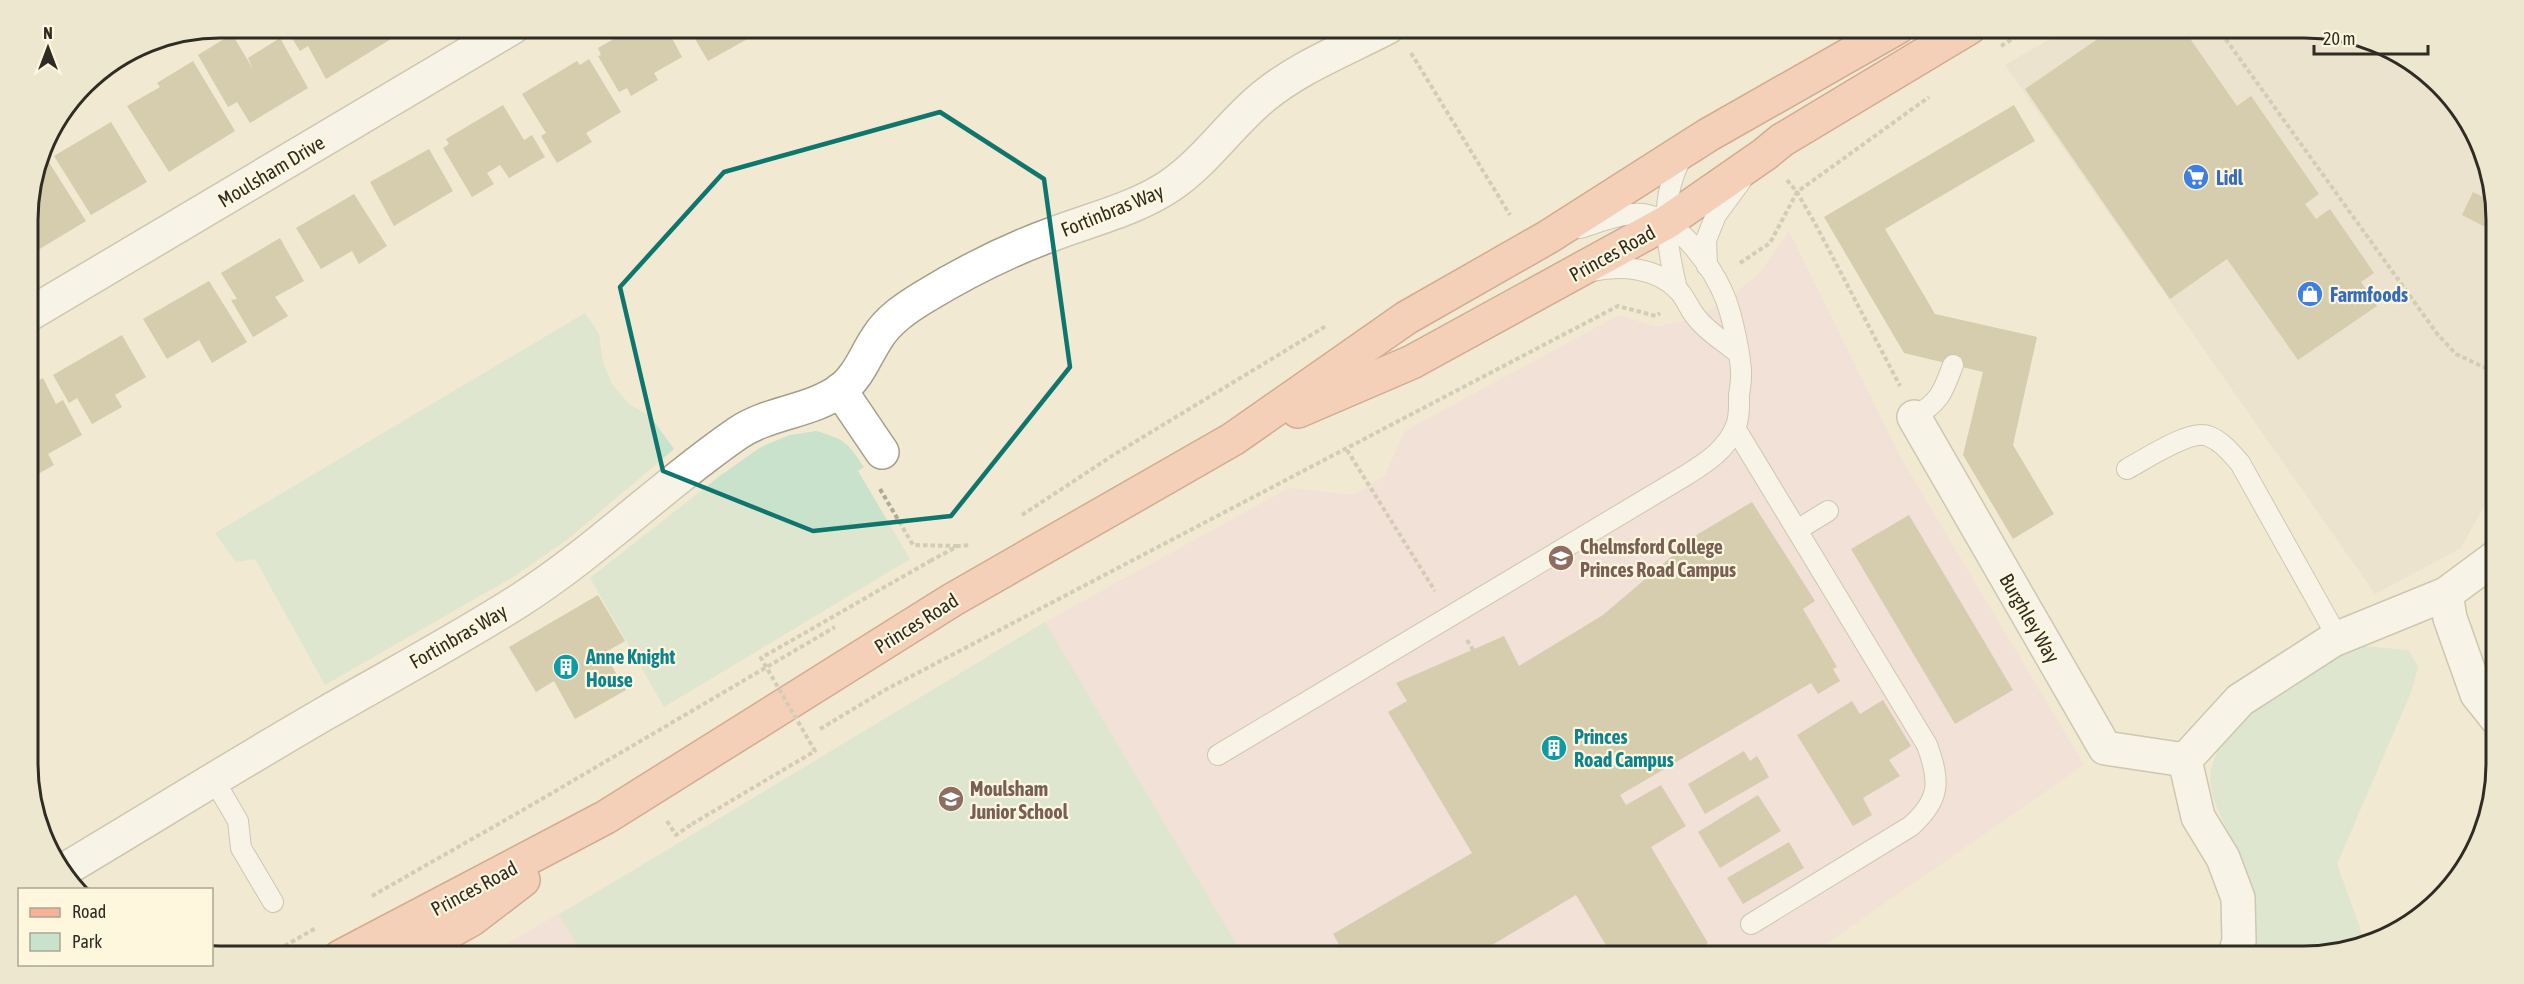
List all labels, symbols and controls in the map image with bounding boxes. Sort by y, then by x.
north arrow [18,18,78,78]
scale bar [2314,18,2428,56]
text: N [43,24,53,42]
text: 20 m [2323,28,2355,49]
street label: Moulsham Drive [214,130,328,212]
supermarket icon: Lidl [2181,162,2211,192]
place label: Lidl [2216,166,2244,189]
street label: Fortinbras Way [1057,179,1167,241]
street label: Princes Road [1565,220,1659,286]
shop icon: Farmfoods [2295,279,2325,309]
place label: Farmfoods [2330,283,2408,306]
place label: Chelmsford College Princes Road Campus [1580,535,1736,581]
school or university icon: Chelmsford College Princes Road Campus [1546,543,1576,573]
street label: Burghley Way [1995,569,2065,667]
street label: Princes Road [870,588,962,658]
street label: Fortinbras Way [405,599,511,673]
place label: Anne Knight House [585,645,675,691]
building icon: Anne Knight House [551,652,581,682]
place label: Princes Road Campus [1574,725,1674,771]
building icon: Princes Road Campus [1539,733,1569,763]
place label: Moulsham Junior School [969,777,1069,823]
school or university icon: Moulsham Junior School [936,784,966,814]
street label: Princes Road [427,856,521,920]
legend [18,888,213,966]
text: Road [72,901,106,922]
text: Park [72,931,102,952]

